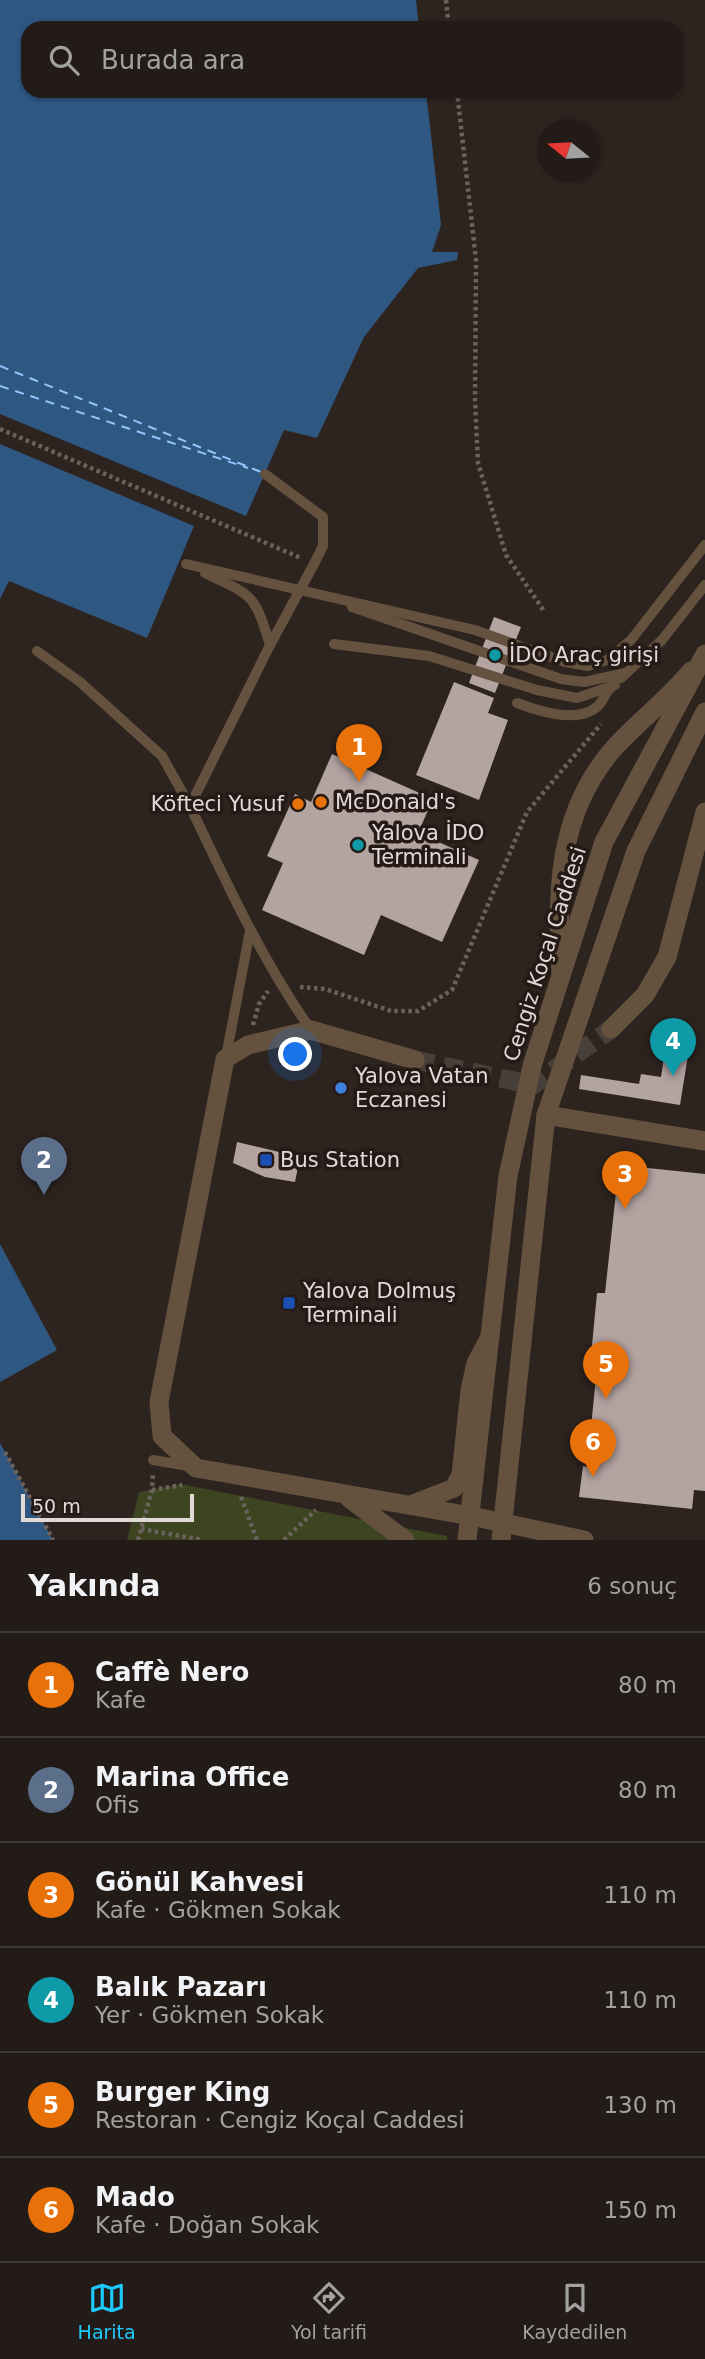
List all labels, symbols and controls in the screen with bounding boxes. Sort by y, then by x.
search box [21,21,684,98]
icon: search [45,41,83,79]
text: Burada ara [101,45,245,75]
north arrow [537,119,600,182]
place label: İDO Araç girişi [509,642,659,667]
marker: İDO Araç girişi [487,647,503,663]
pin: 1 [336,724,382,782]
place label: McDonald's [335,790,456,814]
place label: Köfteci Yusuf [151,792,285,816]
marker: McDonald's [313,794,329,810]
marker: Köfteci Yusuf [290,796,306,812]
place label: Yalova İDO Terminali [371,820,484,869]
marker: Yalova İDO Terminali [350,837,366,853]
street label: Cengiz Koçal Caddesi [499,844,591,1064]
pin: 4 [650,1018,696,1076]
your location [278,1037,312,1071]
place label: Yalova Vatan Eczanesi [354,1064,488,1112]
marker: Yalova Vatan Eczanesi [333,1080,349,1096]
pin: 2 [21,1137,67,1195]
place label: Bus Station [280,1148,400,1172]
pin: 3 [602,1151,648,1209]
marker: Bus Station [258,1152,274,1168]
place label: Yalova Dolmuş Terminali [302,1279,456,1327]
marker: Yalova Dolmuş Terminali [281,1295,297,1311]
pin: 5 [583,1341,629,1399]
pin: 6 [570,1419,616,1477]
scale bar [21,1491,194,1523]
text: 50 m [32,1495,81,1517]
text: Yakında [28,1568,161,1603]
text: 6 sonuç [587,1573,677,1599]
text: Caffè Nero [95,1657,249,1687]
text: 1 [43,1672,59,1698]
text: 80 m [618,1672,677,1698]
text: Kafe [95,1687,146,1713]
text: Marina Office [95,1762,289,1792]
text: 2 [43,1777,59,1803]
text: 80 m [618,1777,677,1803]
text: Ofis [95,1792,140,1818]
text: Gönül Kahvesi [95,1867,304,1897]
text: 3 [43,1882,59,1908]
text: 110 m [603,1882,677,1908]
text: Kafe · Gökmen Sokak [95,1897,341,1923]
text: Balık Pazarı [95,1972,267,2002]
text: 4 [43,1987,59,2013]
text: 110 m [603,1987,677,2013]
text: Yer · Gökmen Sokak [95,2002,324,2028]
text: Burger King [95,2077,270,2107]
text: 5 [43,2092,59,2118]
text: 130 m [603,2092,677,2118]
text: Restoran · Cengiz Koçal Caddesi [95,2107,465,2133]
text: Mado [95,2182,175,2212]
text: 6 [43,2197,59,2223]
text: 150 m [603,2197,677,2223]
text: Kafe · Doğan Sokak [95,2212,319,2238]
tab: Harita [78,2279,136,2343]
tab: Yol tarifi [291,2279,367,2343]
tab: Kaydedilen [522,2279,627,2343]

